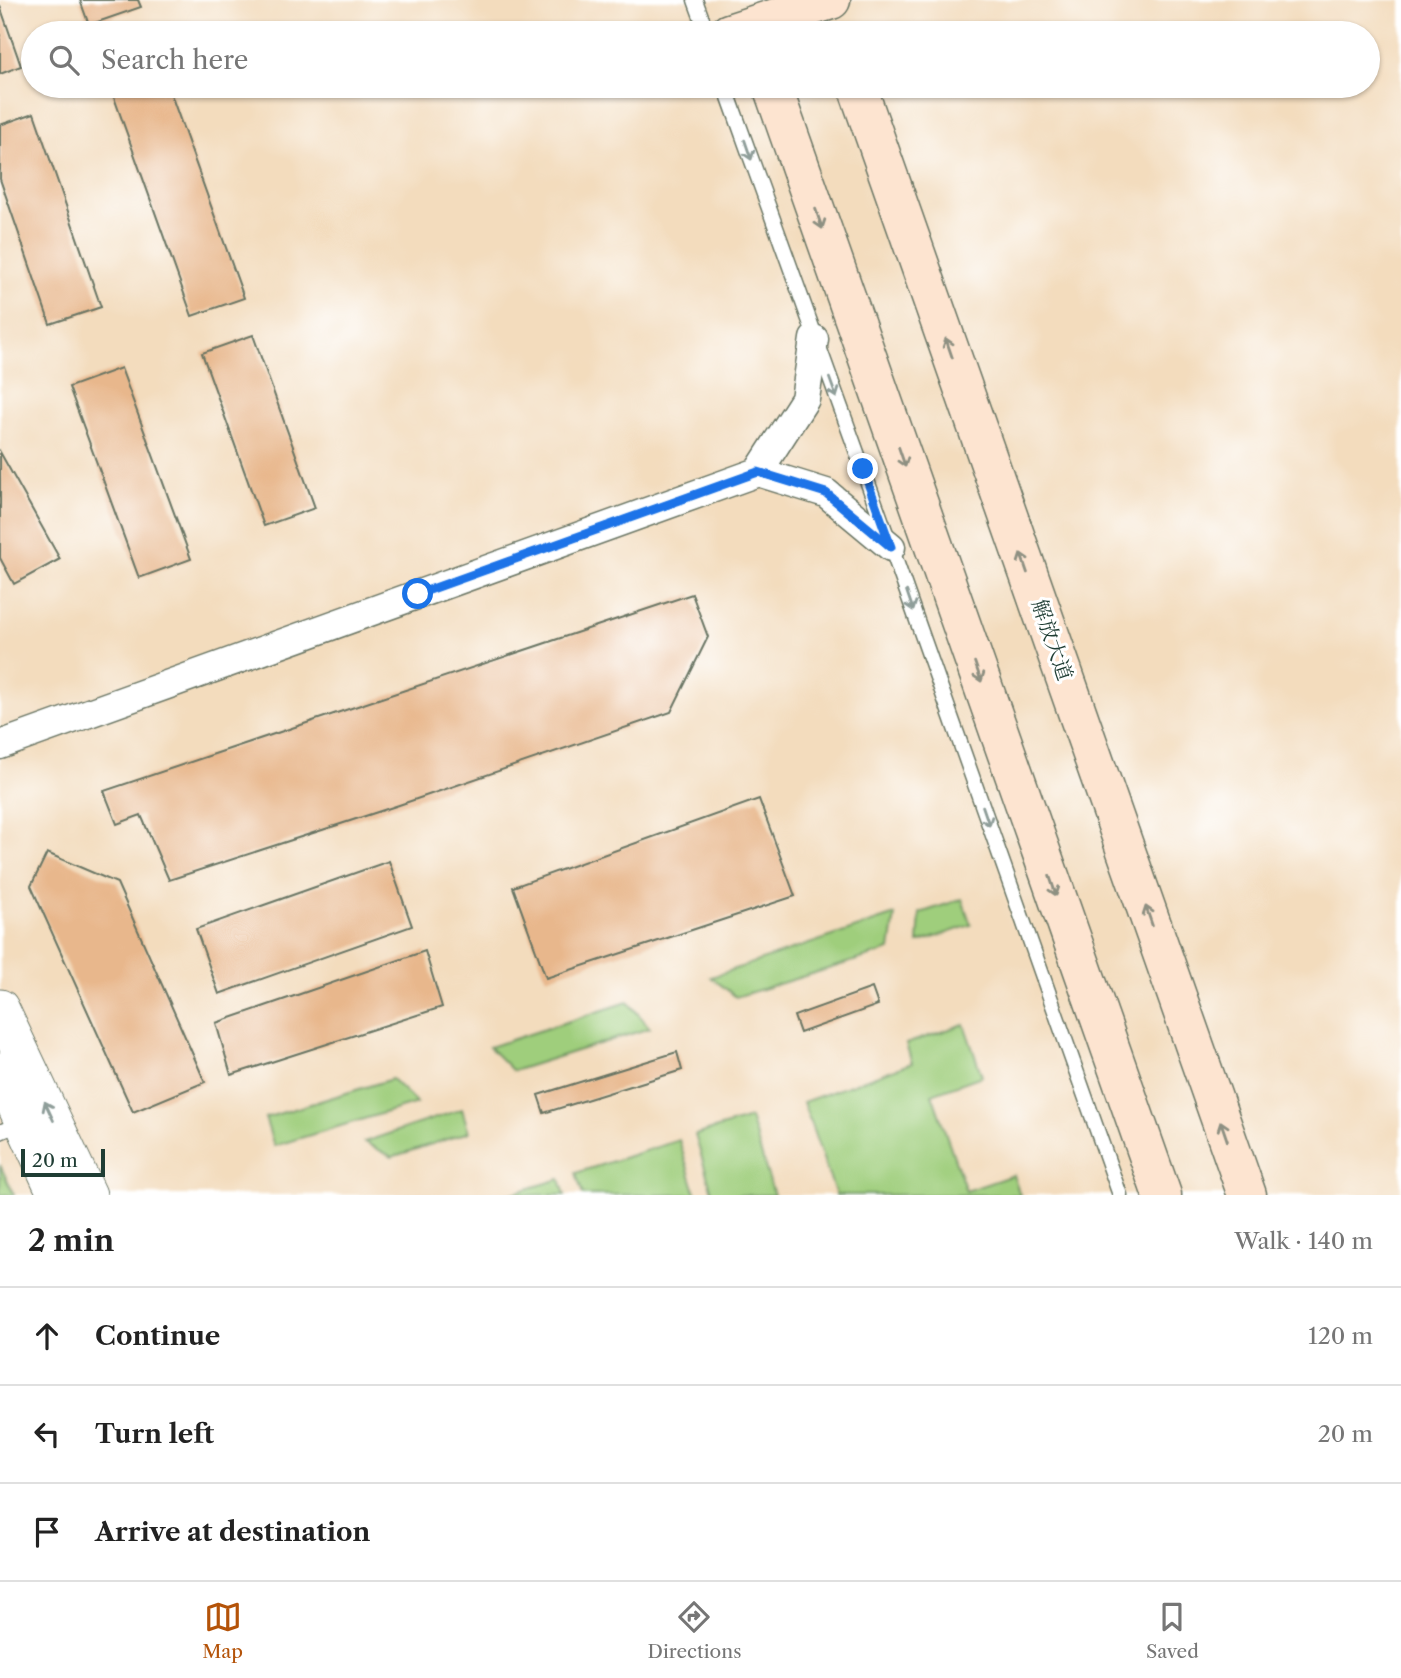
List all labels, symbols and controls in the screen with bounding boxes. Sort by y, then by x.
search box [21,21,1380,98]
icon: search [45,41,83,79]
text: Search here [101,44,248,76]
one-way arrow [743,139,755,161]
one-way arrow [814,208,826,230]
one-way arrow [942,338,954,360]
one-way arrow [827,376,840,398]
one-way arrow [897,446,910,468]
route end [847,453,878,484]
one-way arrow [1017,552,1029,574]
route start [402,578,433,609]
one-way arrow [905,590,918,612]
street label: 解放大道 [1027,596,1078,684]
one-way arrow [973,660,985,682]
one-way arrow [981,804,993,826]
one-way arrow [1048,875,1060,897]
one-way arrow [1142,905,1155,927]
one-way arrow [41,1101,55,1122]
one-way arrow [1217,1120,1229,1142]
scale bar [21,1146,105,1178]
text: 20 m [32,1149,78,1172]
text: 2 min [28,1222,114,1259]
text: Walk · 140 m [1234,1227,1373,1255]
icon: ahead [28,1317,66,1355]
text: Continue [95,1320,220,1352]
text: 120 m [1308,1322,1373,1350]
icon: left [28,1415,66,1453]
text: Turn left [95,1418,214,1450]
text: 20 m [1318,1420,1373,1448]
icon: arrive [28,1513,66,1551]
text: Arrive at destination [95,1516,370,1548]
tab: Map [202,1598,243,1663]
tab: Directions [648,1598,741,1663]
tab: Saved [1146,1598,1199,1663]

